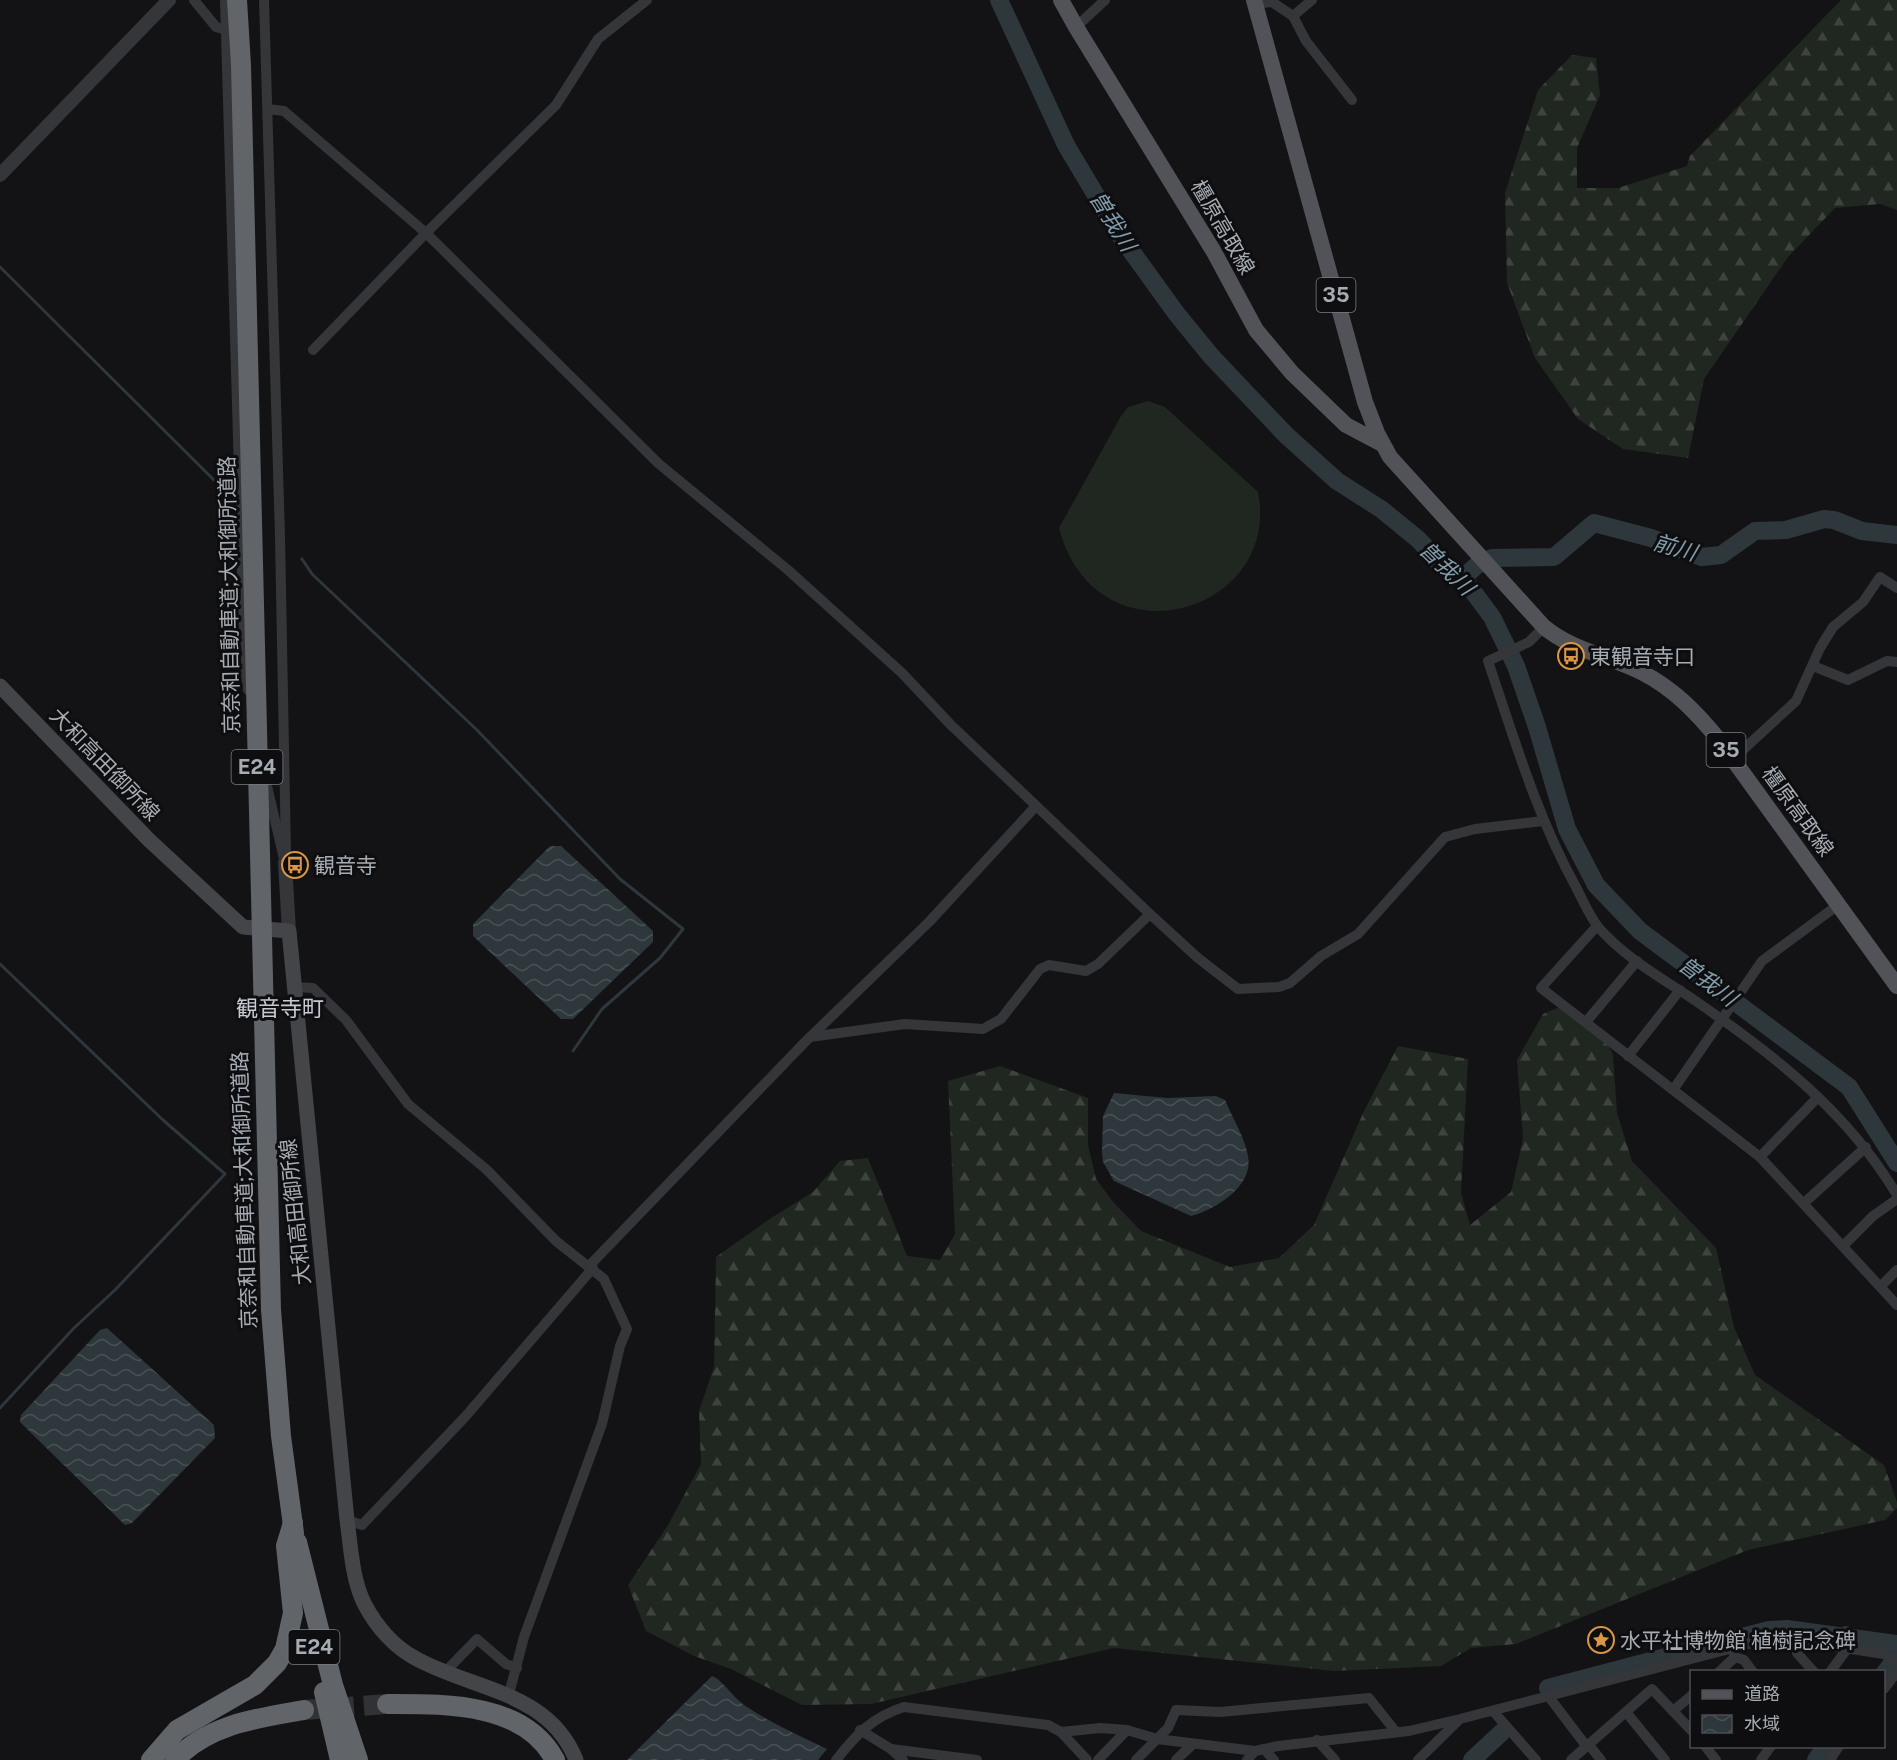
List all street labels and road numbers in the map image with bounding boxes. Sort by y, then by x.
street label: 橿原高取線 [1186,175,1260,279]
road number: 35 [1316,278,1356,312]
street label: 京奈和自動車道;大和御所道路 [214,456,244,734]
street label: 大和高田御所線 [45,702,165,826]
road number: 35 [1706,733,1746,767]
road number: E24 [232,750,282,784]
street label: 橿原高取線 [1757,761,1839,861]
street label: 京奈和自動車道;大和御所道路 [227,1051,261,1329]
street label: 大和高田御所線 [275,1138,315,1286]
road number: E24 [288,1630,340,1664]

